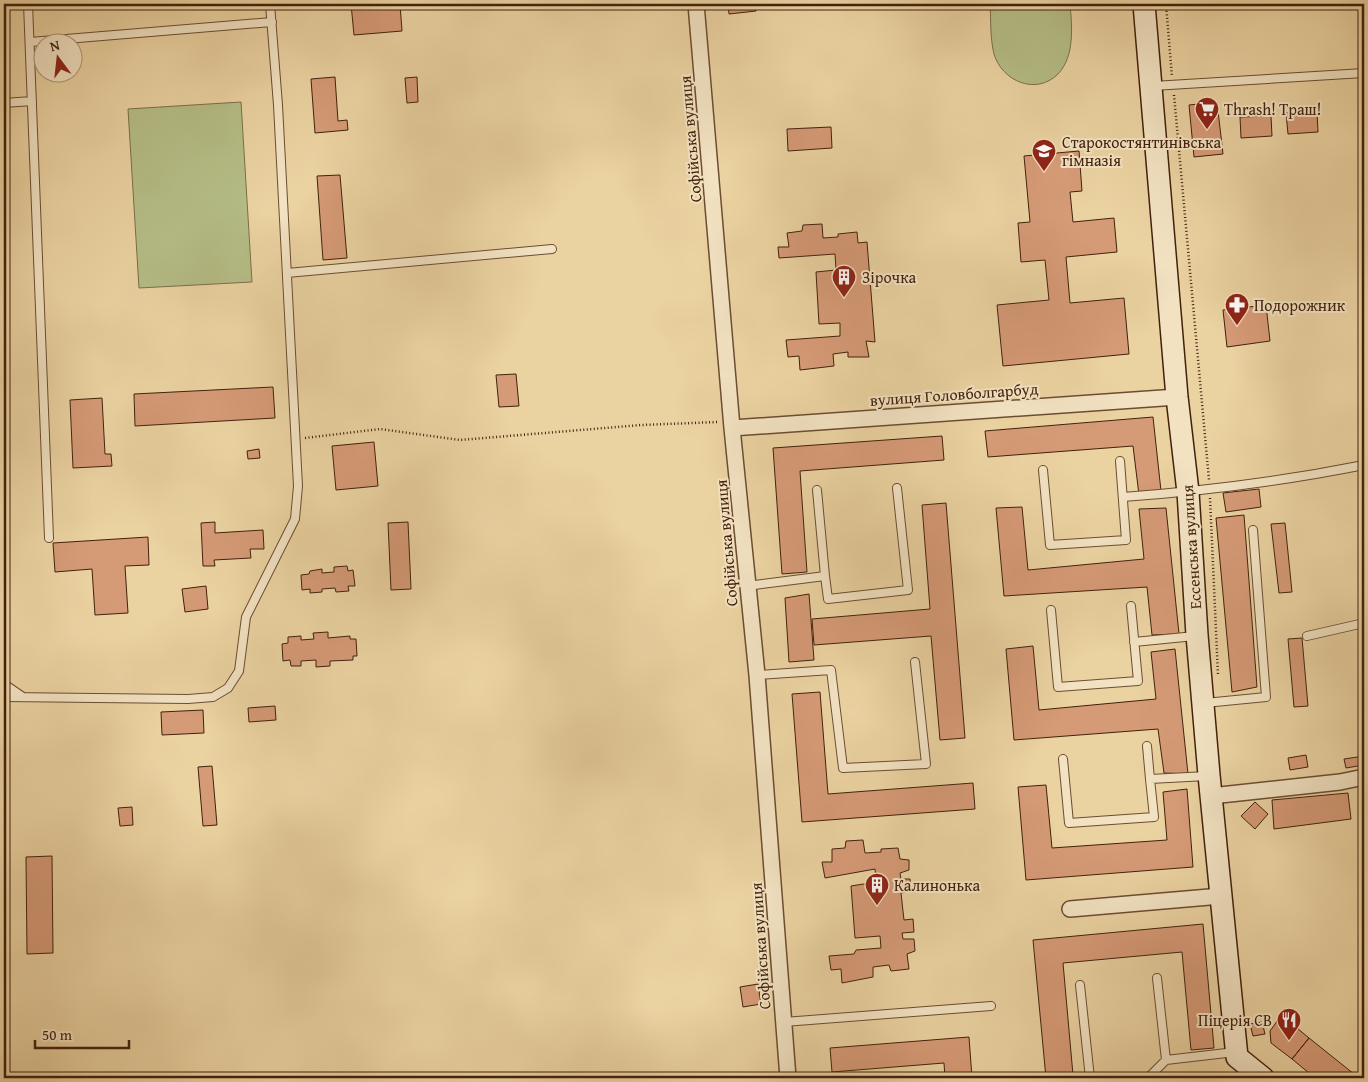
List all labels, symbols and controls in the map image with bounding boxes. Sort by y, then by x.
north arrow [32,32,82,82]
text: N [48,34,62,56]
street label: Софійська вулиця [673,75,707,203]
supermarket icon: Thrash! Траш! [1194,96,1220,130]
place label: Thrash! Траш! [1224,97,1321,121]
place label: Старокостянтинівська гімназія [1062,130,1221,172]
school or university icon: Старокостянтинівська гімназія [1031,138,1057,172]
building icon: Зірочка [831,264,857,298]
place label: Зірочка [862,265,917,289]
pharmacy icon: Подорожник [1224,292,1250,326]
place label: Подорожник [1254,293,1346,317]
street label: вулиця Головболгарбуд [869,376,1039,412]
street label: Софійська вулиця [709,479,743,607]
street label: Ессенська вулиця [1175,484,1207,610]
building icon: Калинонька [864,872,890,906]
place label: Калинонька [894,873,980,897]
street label: Софійська вулиця [744,882,776,1010]
restaurant icon: Піцерія СВ [1276,1007,1302,1041]
place label: Піцерія СВ [1198,1008,1272,1032]
scale bar [35,1017,129,1049]
text: 50 m [42,1024,73,1045]

